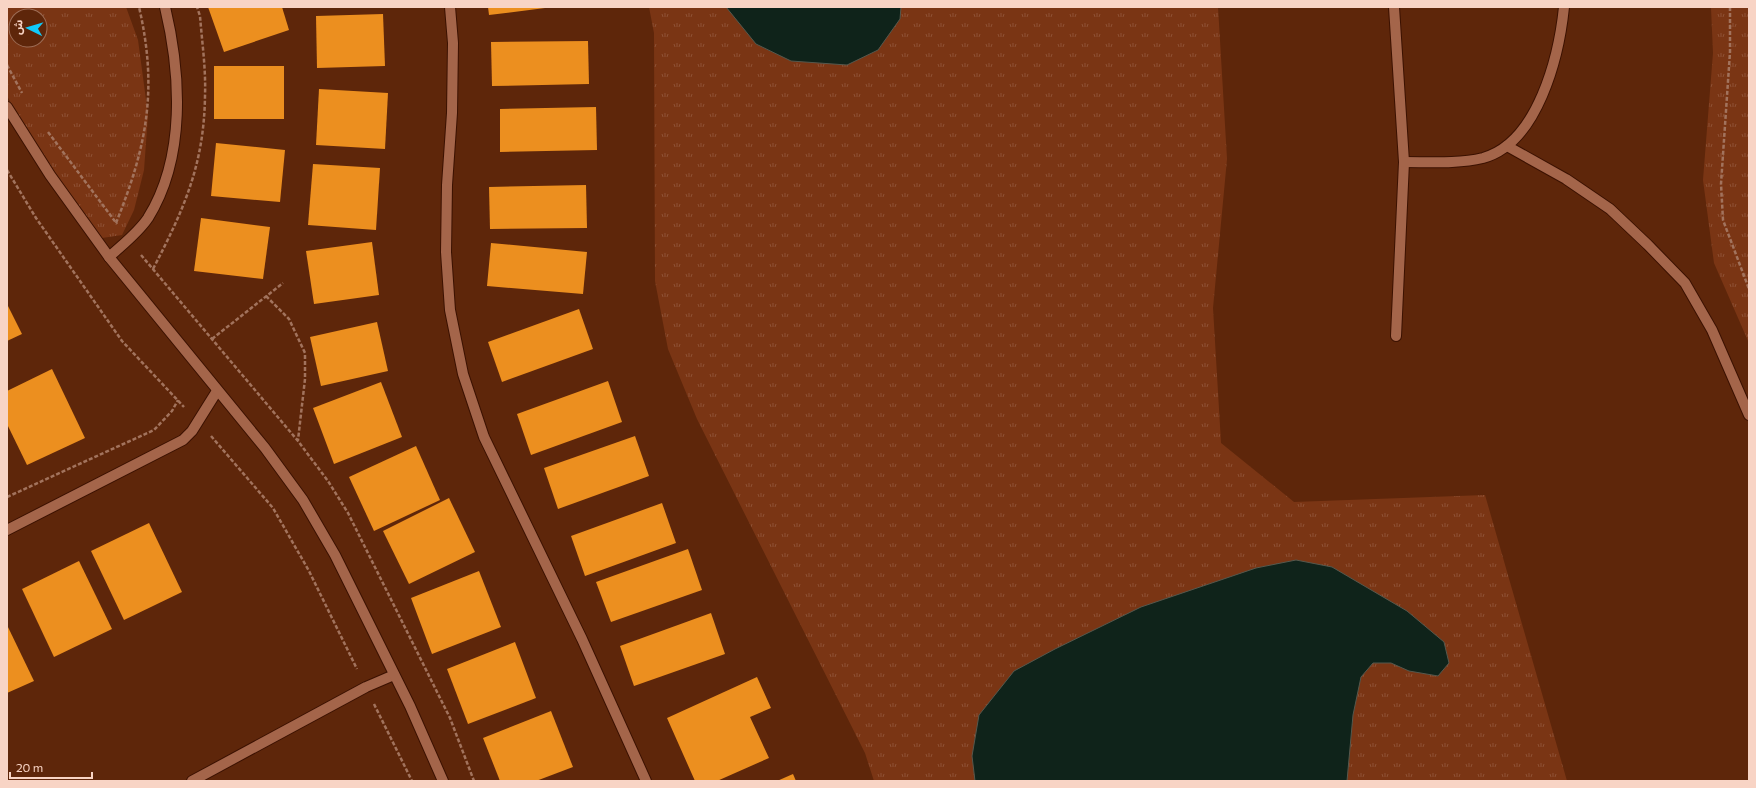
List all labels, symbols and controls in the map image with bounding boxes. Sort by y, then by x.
north arrow [8,8,48,48]
text: ش [10,19,26,35]
scale bar [10,754,92,780]
text: 20 m [16,760,43,774]

